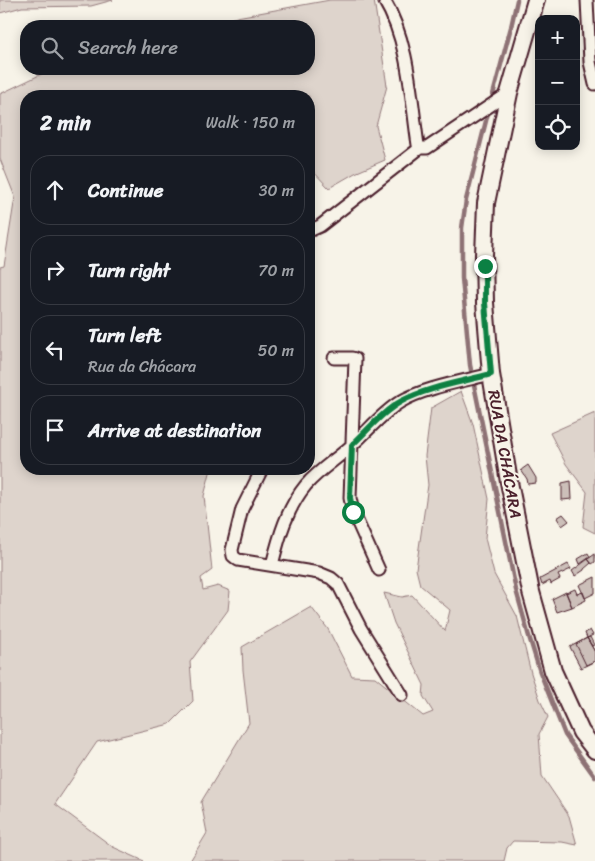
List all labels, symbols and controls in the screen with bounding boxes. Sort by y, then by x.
map controls [535,15,580,150]
button: + [535,15,580,60]
search box [20,20,315,75]
text: Search here [78,31,178,64]
icon: search [38,34,66,62]
button: − [535,60,580,105]
text: 2 min [40,104,91,142]
button: locate [535,105,580,150]
text: Walk · 150 m [206,108,295,137]
text: Continue [88,174,164,207]
icon: ahead [41,176,69,204]
text: 30 m [259,176,294,205]
text: Turn right [88,254,170,287]
route end [474,255,497,278]
icon: right [41,256,69,284]
text: 70 m [258,256,294,285]
text: Turn left [88,319,161,352]
icon: left [41,336,69,364]
text: 50 m [258,336,294,365]
text: Rua da Chácara [88,352,196,381]
street label: RUA DA CHÁCARA [479,387,531,521]
text: Arrive at destination [88,414,261,447]
icon: arrive [41,416,69,444]
route start [342,501,365,524]

